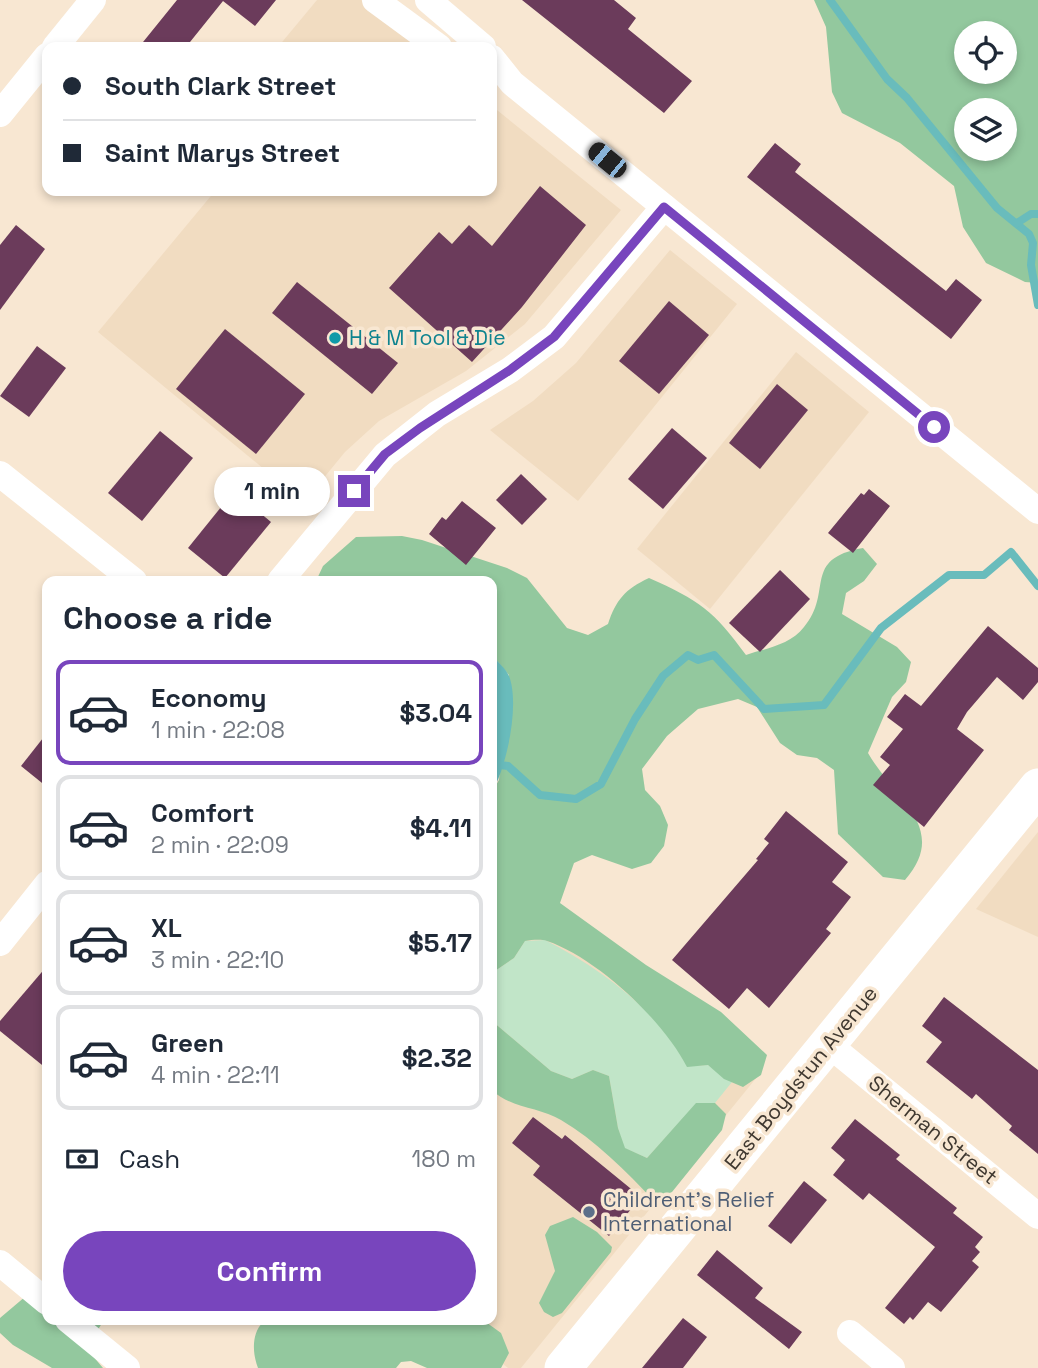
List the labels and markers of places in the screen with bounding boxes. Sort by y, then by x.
place label: H & M Tool & Die [349,324,506,351]
marker: H & M Tool & Die [327,330,343,346]
place label: Childrent's Relief International [603,1186,774,1237]
marker: Childrent's Relief International [581,1204,597,1220]

